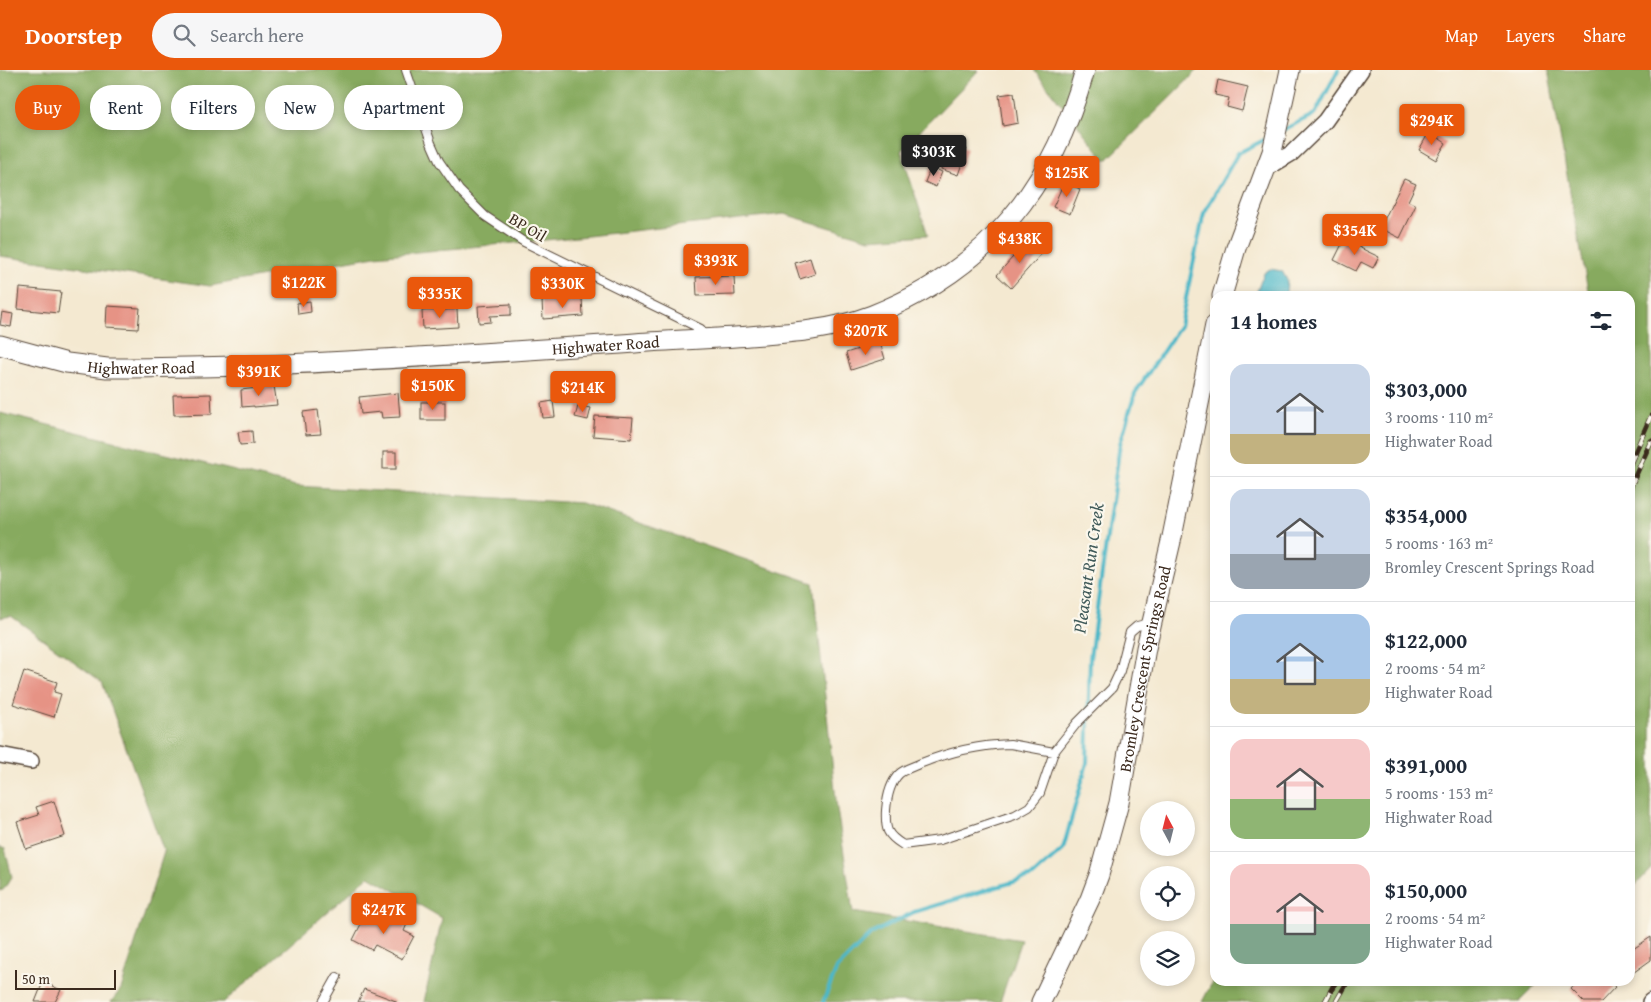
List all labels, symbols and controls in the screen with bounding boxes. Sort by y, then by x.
search box [152,13,502,58]
text: Doorstep [25,18,122,53]
icon: search [170,21,198,49]
text: Search here [210,21,304,49]
text: Map [1445,22,1478,49]
text: Layers [1506,22,1555,49]
text: Share [1583,22,1626,49]
chip: Buy [15,85,80,130]
chip: Rent [90,85,161,130]
chip: Filters [171,85,255,130]
chip: New [265,85,334,130]
chip: Apartment [344,85,463,130]
pin: $294K [1397,104,1467,146]
text: $294K [1410,108,1454,132]
pin: $303K [899,134,969,177]
text: $303K [912,139,956,163]
pin: $125K [1032,156,1102,198]
text: $125K [1045,160,1089,184]
street label: BP Oil [505,206,552,248]
pin: $354K [1320,214,1390,256]
text: $354K [1333,218,1377,242]
pin: $438K [985,222,1055,264]
text: $438K [998,226,1042,250]
pin: $393K [681,244,751,286]
text: $393K [694,248,738,272]
pin: $122K [269,266,339,308]
pin: $330K [528,266,598,309]
text: $122K [282,270,326,294]
text: $330K [541,271,585,295]
pin: $335K [405,276,475,319]
text: $335K [418,281,462,305]
text: 14 homes [1230,306,1317,337]
icon: filters [1587,307,1615,335]
pin: $207K [831,314,901,356]
text: $207K [844,318,888,342]
street label: Highwater Road [551,329,661,360]
street label: Highwater Road [86,354,196,380]
pin: $391K [224,354,294,397]
text: $391K [237,359,281,383]
pin: $150K [398,368,468,411]
pin: $214K [548,370,618,413]
text: $150K [411,373,455,397]
text: $303,000 [1385,374,1467,405]
text: $214K [561,375,605,399]
icon: home [1270,384,1330,444]
text: 3 rooms · 110 m² [1385,405,1493,429]
text: Highwater Road [1385,429,1492,453]
water label: Pleasant Run Creek [1065,500,1111,636]
text: $354,000 [1385,500,1467,531]
icon: home [1270,509,1330,569]
text: 5 rooms · 163 m² [1385,531,1493,555]
text: Bromley Crescent Springs Road [1385,555,1595,579]
street label: Bromley Crescent Springs Road [1113,563,1177,774]
text: $122,000 [1385,625,1467,656]
icon: home [1270,634,1330,694]
text: 2 rooms · 54 m² [1385,656,1485,680]
text: Highwater Road [1385,680,1492,704]
text: $391,000 [1385,750,1467,781]
icon: home [1270,759,1330,819]
text: 5 rooms · 153 m² [1385,781,1493,805]
north arrow [1140,801,1195,856]
map controls [1140,801,1195,986]
text: Highwater Road [1385,805,1492,829]
button: locate [1140,866,1195,921]
text: $150,000 [1385,875,1467,906]
icon: home [1270,884,1330,944]
pin: $247K [349,892,419,935]
text: $247K [362,897,406,921]
text: 2 rooms · 54 m² [1385,906,1485,930]
text: Highwater Road [1385,930,1492,954]
button: layers [1140,931,1195,986]
scale bar [15,967,116,990]
text: 50 m [22,969,50,989]

